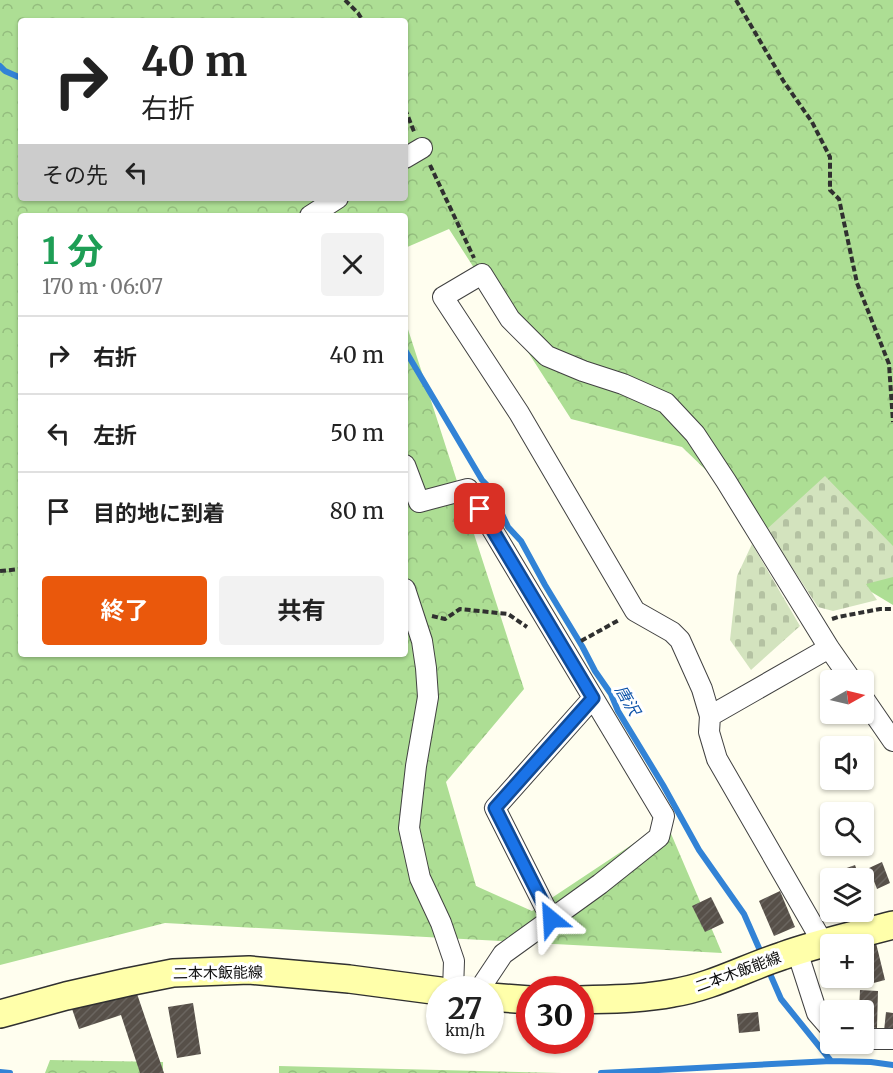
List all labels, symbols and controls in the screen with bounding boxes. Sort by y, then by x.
text: 40 m [141,35,247,87]
icon: right [42,42,120,120]
text: 右折 [141,91,195,125]
icon: left [120,156,153,189]
text: その先 [42,161,108,189]
text: 1 分 [42,229,103,274]
button: close [321,233,384,296]
text: 170 m · 06:07 [42,274,163,299]
icon: right [42,339,75,372]
text: 40 m [329,341,384,369]
text: 右折 [93,343,137,371]
icon: left [42,417,75,450]
text: 50 m [330,419,384,447]
text: 左折 [93,421,137,449]
pin [454,483,505,534]
icon: arrive [463,492,496,525]
icon: arrive [42,495,75,528]
text: 80 m [330,497,384,525]
text: 目的地に到着 [93,499,225,527]
button: 終了 [42,576,207,645]
button: 共有 [219,576,384,645]
north arrow [820,670,874,724]
map controls [820,670,874,1054]
water label: 唐沢 [611,681,646,721]
button: sound [820,736,874,790]
button: search [820,802,874,856]
button: layers [820,868,874,922]
position arrow [519,887,583,951]
button: + [820,934,874,988]
street label: 二本木飯能線 [692,947,783,996]
street label: 二本木飯能線 [173,962,263,983]
speed limit sign: 30 [516,976,594,1054]
text: 27 [448,989,482,1027]
button: − [820,1000,874,1054]
text: km/h [445,1021,485,1040]

